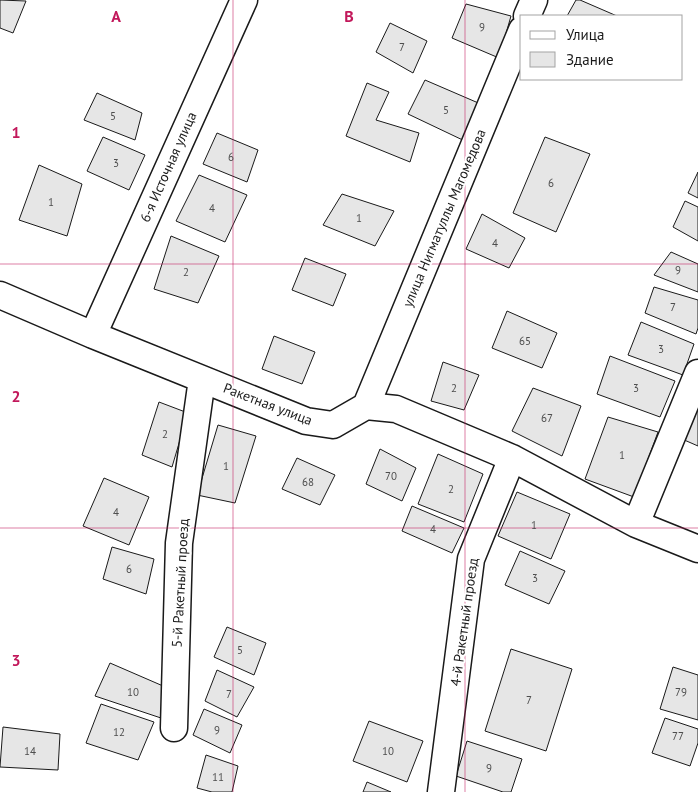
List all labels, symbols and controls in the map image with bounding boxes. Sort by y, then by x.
text: A [111,6,121,26]
text: B [344,6,354,26]
legend [520,15,683,80]
house number: 9 [479,20,485,34]
text: Улица [566,25,604,44]
house number: 7 [399,40,405,54]
text: Здание [566,50,614,69]
house number: 5 [443,103,449,117]
house number: 5 [110,109,116,123]
street label: 6-я Источная улица [136,109,200,225]
text: 1 [11,122,21,142]
street label: улица Нигматуллы Магомедова [398,126,490,310]
house number: 6 [228,150,234,164]
house number: 3 [113,156,119,170]
house number: 6 [548,176,554,190]
house number: 1 [48,195,54,209]
house number: 4 [209,201,215,215]
house number: 1 [356,211,362,225]
house number: 4 [492,236,498,250]
house number: 9 [675,263,681,277]
house number: 2 [183,265,189,279]
house number: 7 [670,300,676,314]
house number: 65 [519,334,531,348]
house number: 3 [658,342,664,356]
street label: Ракетная улица [221,379,315,429]
house number: 2 [451,381,457,395]
house number: 3 [633,381,639,395]
text: 2 [11,386,21,406]
house number: 67 [541,411,553,425]
house number: 2 [162,427,168,441]
house number: 1 [619,448,625,462]
house number: 1 [223,459,229,473]
house number: 70 [385,469,397,483]
house number: 68 [302,475,314,489]
house number: 2 [448,482,454,496]
house number: 4 [113,505,119,519]
street label: 5-й Ракетный проезд [168,518,192,648]
house number: 1 [531,518,537,532]
house number: 4 [430,522,436,536]
street label: 4-й Ракетный проезд [446,556,482,687]
house number: 6 [126,562,132,576]
house number: 3 [532,571,538,585]
house number: 5 [237,643,243,657]
text: 3 [11,650,21,670]
house number: 10 [127,685,139,699]
house number: 79 [675,685,687,699]
house number: 7 [226,687,232,701]
house number: 7 [526,693,532,707]
house number: 9 [214,723,220,737]
house number: 12 [113,725,125,739]
house number: 77 [672,729,684,743]
house number: 14 [24,744,36,758]
house number: 10 [382,744,394,758]
house number: 9 [486,761,492,775]
house number: 11 [212,770,224,784]

